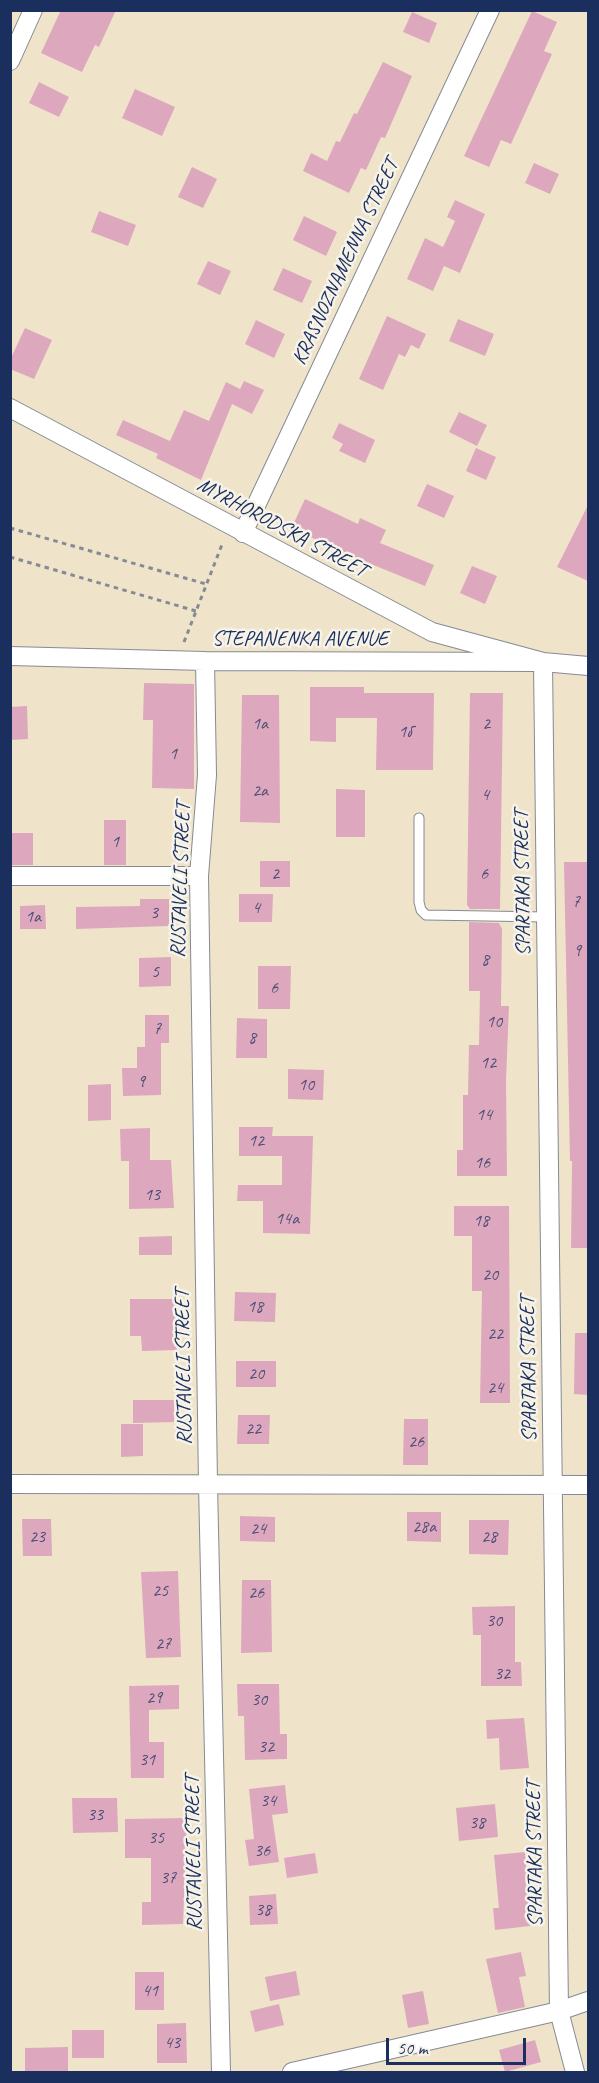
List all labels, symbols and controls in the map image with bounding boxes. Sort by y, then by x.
street label: KRASNOZNAMENNA STREET [287,155,405,369]
street label: MYRHORODSKA STREET [193,473,371,583]
street label: STEPANENKA AVENUE [212,626,388,652]
house number: 1а [252,713,268,735]
house number: 2 [482,713,490,735]
house number: 1б [398,721,412,743]
house number: 1 [169,743,177,765]
house number: 2а [252,780,268,802]
house number: 4 [481,784,489,806]
street label: RUSTAVELI STREET [166,802,196,958]
street label: SPARTAKA STREET [509,810,537,956]
house number: 1 [111,831,119,853]
house number: 2 [271,863,279,885]
house number: 6 [480,863,488,885]
house number: 7 [572,891,580,913]
house number: 4 [252,897,260,919]
house number: 3 [150,902,158,924]
house number: 1а [25,906,41,928]
house number: 9 [573,940,581,962]
house number: 8 [481,949,489,971]
house number: 5 [151,961,159,983]
house number: 6 [270,977,278,999]
house number: 10 [486,1011,502,1033]
house number: 7 [153,1018,161,1040]
house number: 8 [248,1027,256,1049]
house number: 12 [480,1052,496,1074]
house number: 9 [137,1071,145,1093]
house number: 10 [298,1074,314,1096]
house number: 14 [476,1104,492,1126]
house number: 12 [248,1130,264,1152]
house number: 16 [474,1152,490,1174]
house number: 13 [144,1184,160,1206]
house number: 14а [275,1208,299,1230]
house number: 18 [473,1210,489,1232]
house number: 20 [482,1264,498,1286]
street label: RUSTAVELI STREET [170,1289,198,1445]
house number: 18 [247,1296,263,1318]
street label: SPARTAKA STREET [515,1296,543,1442]
house number: 22 [487,1323,503,1345]
house number: 20 [248,1363,264,1385]
house number: 24 [487,1377,503,1399]
house number: 22 [245,1418,261,1440]
house number: 26 [408,1431,424,1453]
house number: 28а [412,1516,436,1538]
house number: 24 [250,1518,266,1540]
house number: 23 [29,1526,45,1548]
house number: 28 [481,1526,497,1548]
house number: 25 [152,1580,168,1602]
house number: 26 [248,1582,264,1604]
house number: 30 [486,1610,502,1632]
house number: 27 [155,1633,171,1655]
house number: 32 [494,1663,510,1685]
house number: 29 [146,1687,162,1709]
house number: 30 [251,1689,267,1711]
house number: 32 [258,1736,274,1758]
house number: 31 [139,1749,155,1771]
street label: RUSTAVELI STREET [180,1775,208,1931]
street label: SPARTAKA STREET [521,1781,549,1927]
house number: 34 [260,1790,276,1812]
house number: 33 [87,1804,103,1826]
house number: 38 [469,1812,485,1834]
house number: 35 [148,1827,164,1849]
house number: 36 [254,1840,270,1862]
house number: 37 [160,1867,176,1889]
house number: 38 [255,1899,271,1921]
house number: 41 [142,1980,158,2002]
scale bar [389,2026,528,2064]
house number: 43 [164,2032,180,2054]
text: 50 m [397,2037,428,2059]

